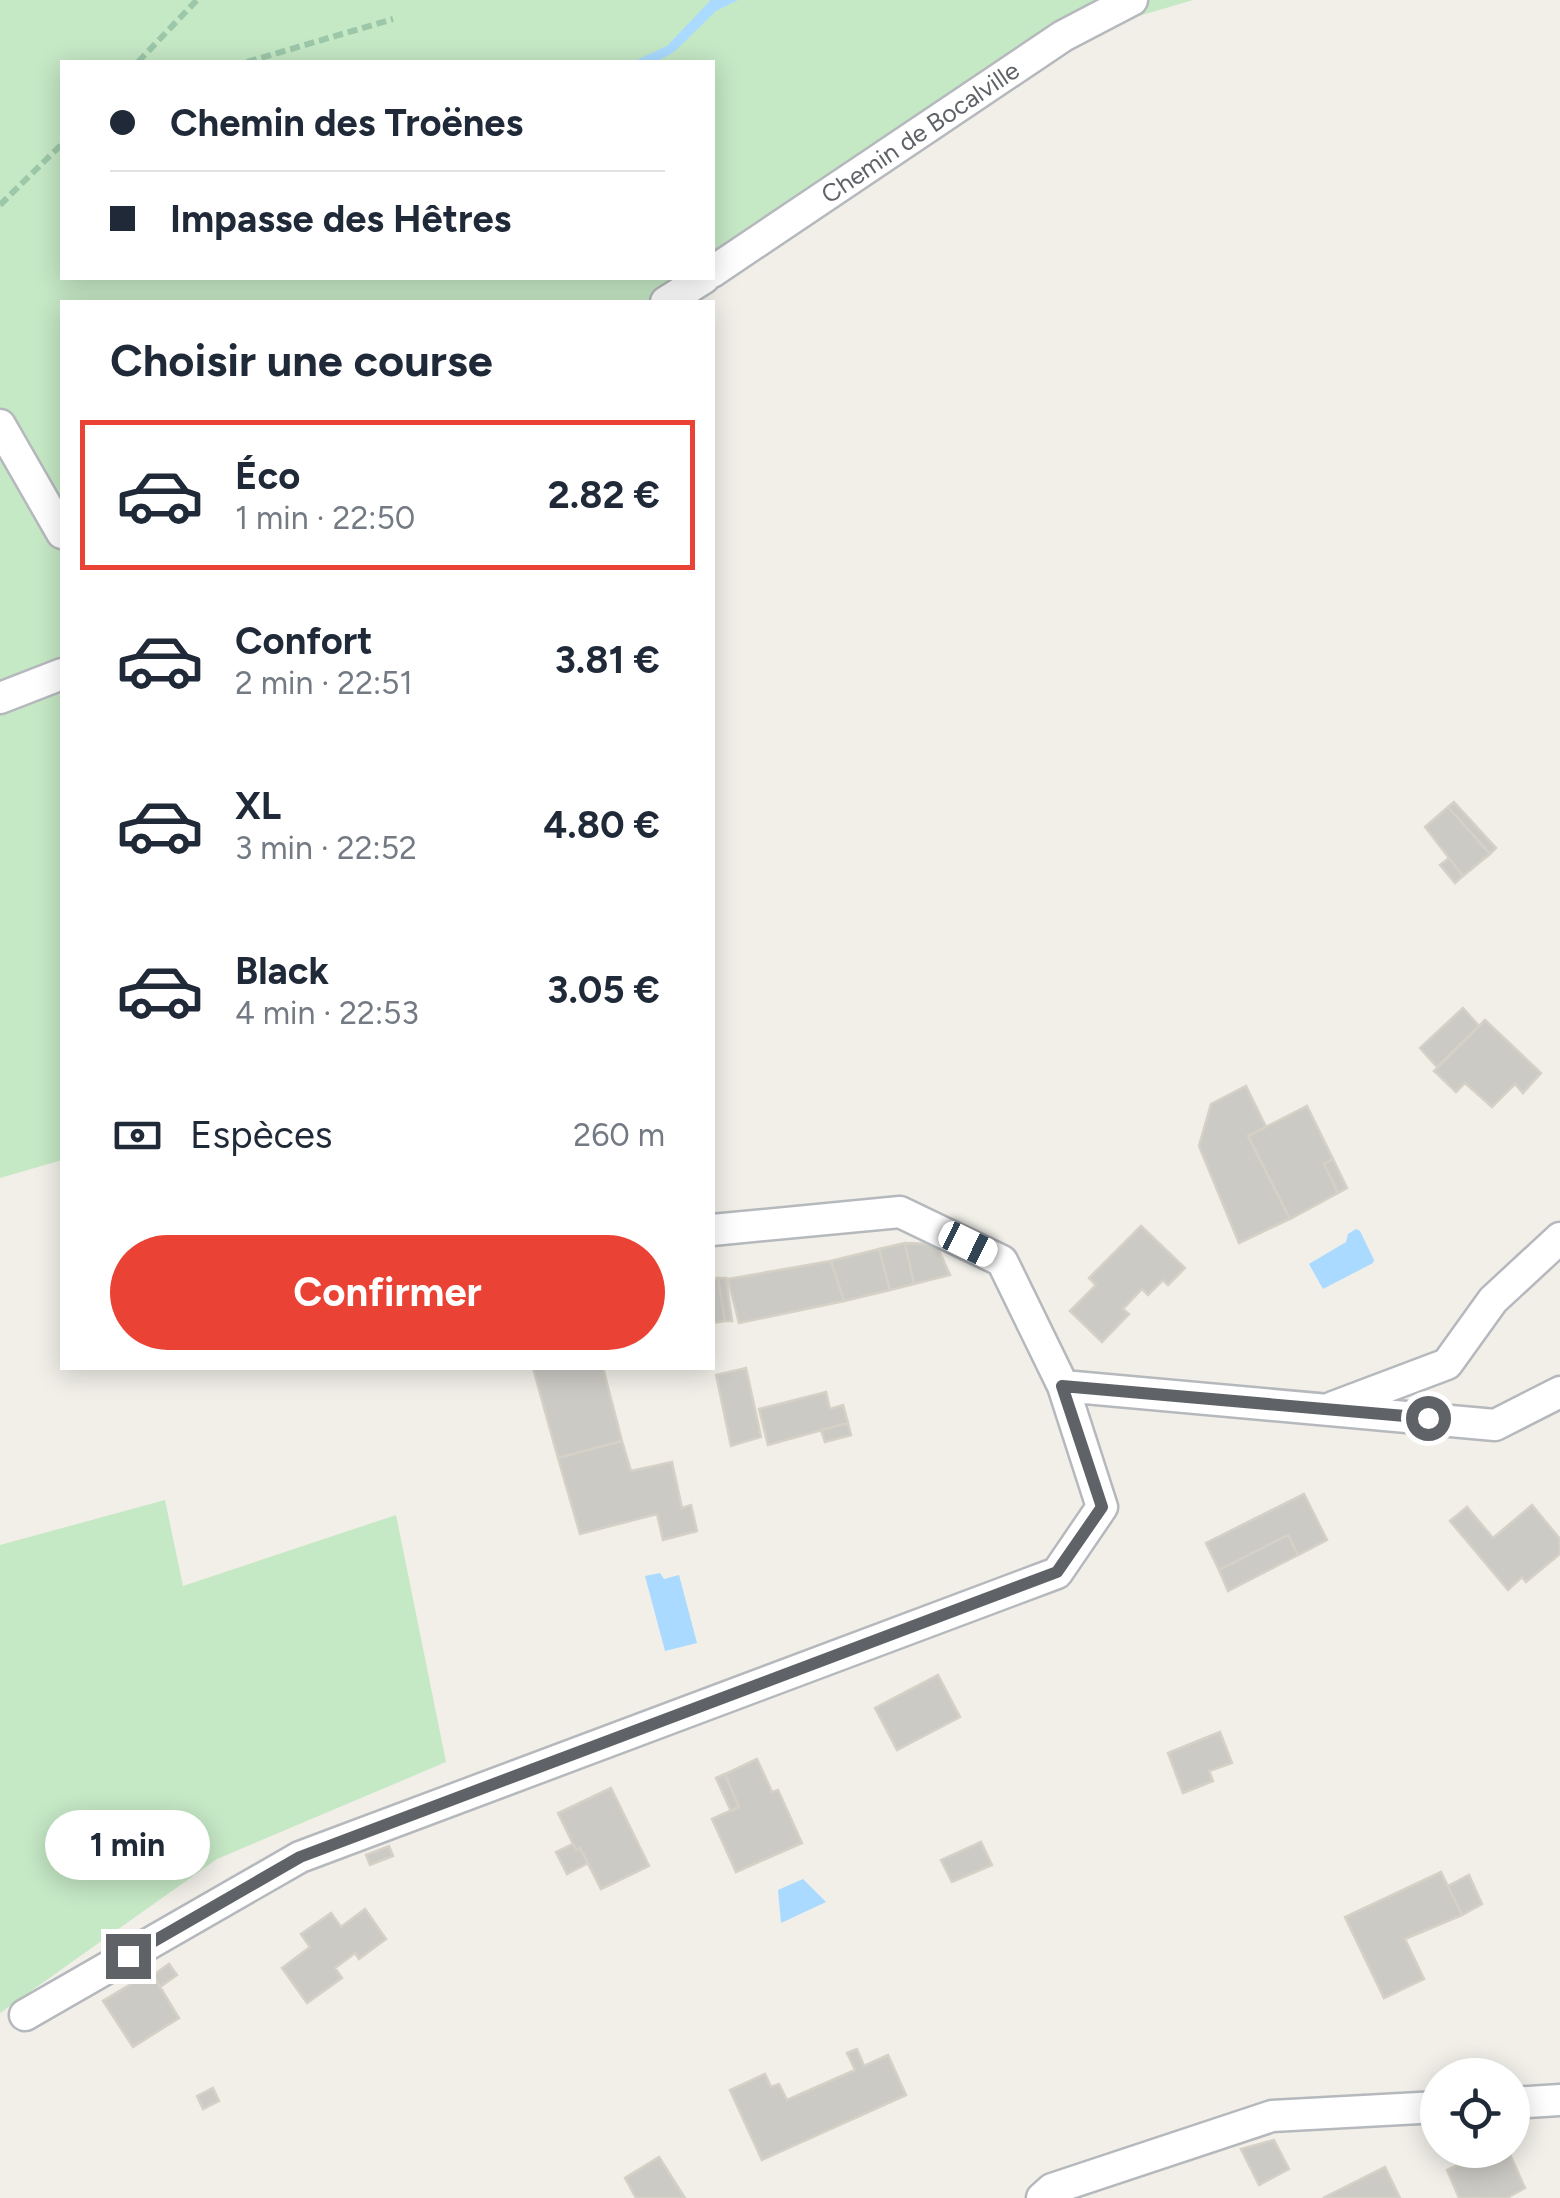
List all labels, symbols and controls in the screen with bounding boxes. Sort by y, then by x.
street label: Chemin de Bocalville [815,55,1025,209]
text: Chemin des Troënes [170,100,523,146]
text: Impasse des Hêtres [170,196,511,242]
text: Choisir une course [110,333,493,387]
icon: car [115,450,205,540]
text: Éco [235,453,300,499]
text: 2.82 € [548,472,660,518]
text: 1 min · 22:50 [235,499,415,537]
icon: car [115,615,205,705]
text: Confort [235,618,372,664]
text: 3.81 € [555,637,660,683]
text: 2 min · 22:51 [235,664,413,702]
icon: car [115,780,205,870]
text: XL [235,783,281,829]
text: 4.80 € [543,802,660,848]
text: 3 min · 22:52 [235,829,417,867]
icon: car [115,945,205,1035]
text: Black [235,948,329,994]
text: 3.05 € [547,967,660,1013]
text: 4 min · 22:53 [235,994,419,1032]
icon: cash [110,1108,165,1163]
text: Espèces [190,1112,332,1158]
text: 260 m [573,1116,665,1154]
car [934,1217,1002,1271]
button: Confirmer [110,1235,665,1350]
route start [1406,1396,1451,1441]
callout: 1 min [46,1811,210,1881]
text: 1 min [90,1826,165,1864]
route end [106,1934,151,1979]
map controls [1420,2058,1530,2168]
button: locate [1420,2058,1530,2168]

